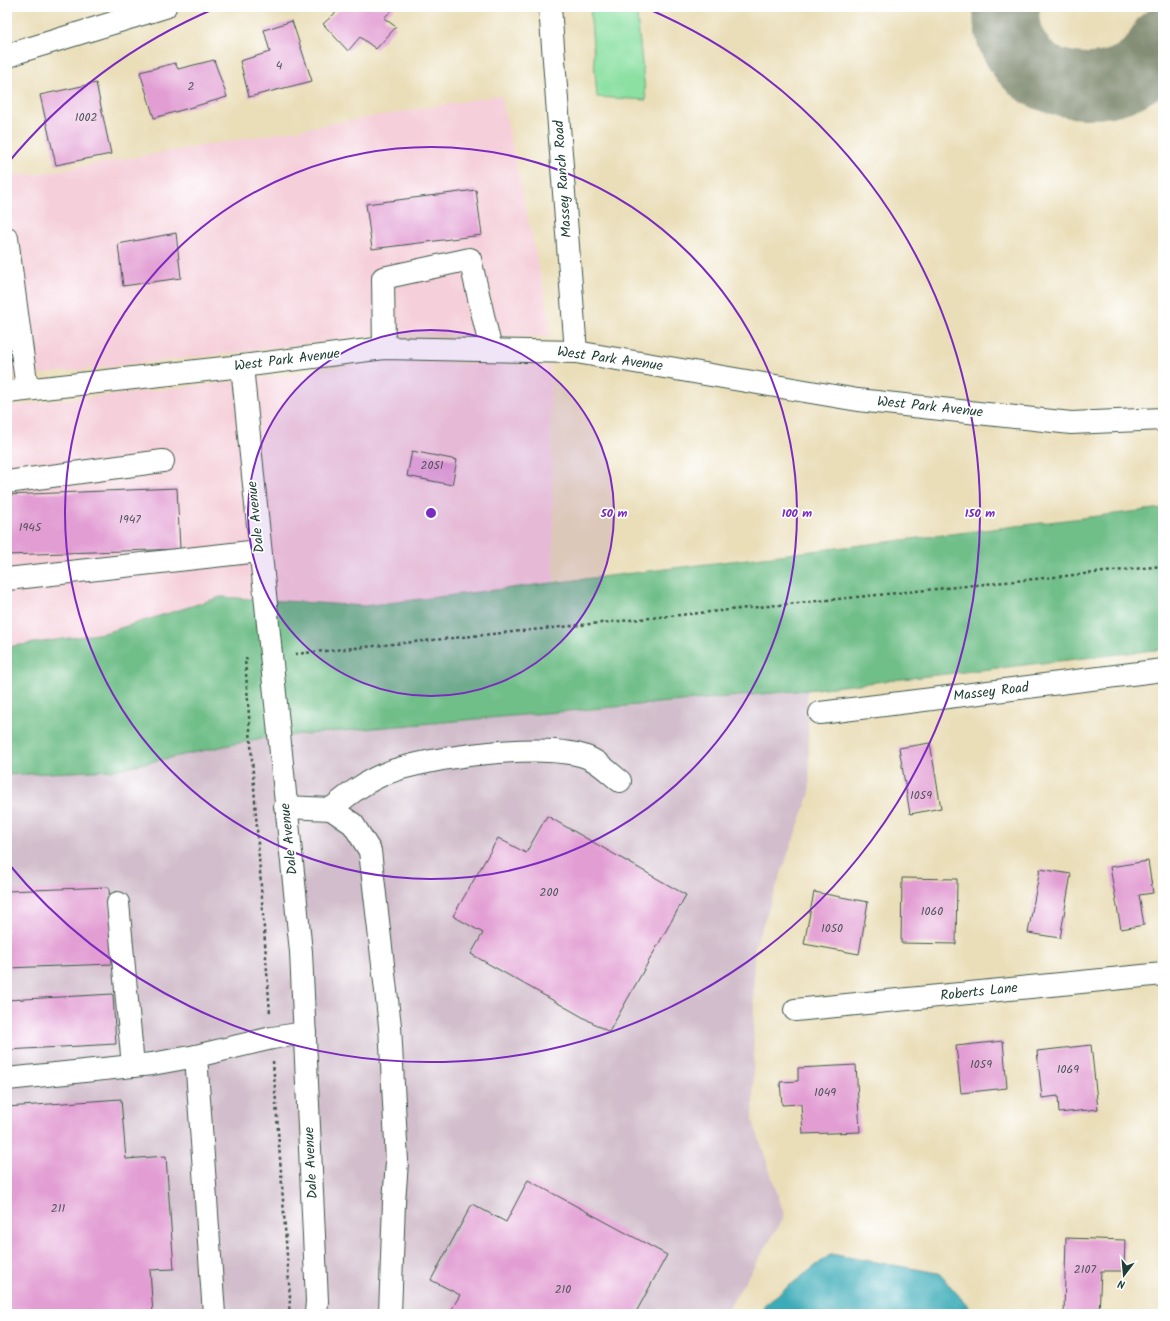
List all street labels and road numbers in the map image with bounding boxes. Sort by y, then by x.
street label: Massey Ranch Road [548,119,578,238]
street label: West Park Avenue [556,341,665,377]
street label: West Park Avenue [233,343,342,377]
street label: West Park Avenue [876,390,985,424]
street label: Dale Avenue [241,479,271,554]
street label: Massey Road [952,676,1031,708]
street label: Dale Avenue [274,801,304,876]
street label: Roberts Lane [939,977,1020,1007]
street label: Dale Avenue [298,1126,324,1200]

